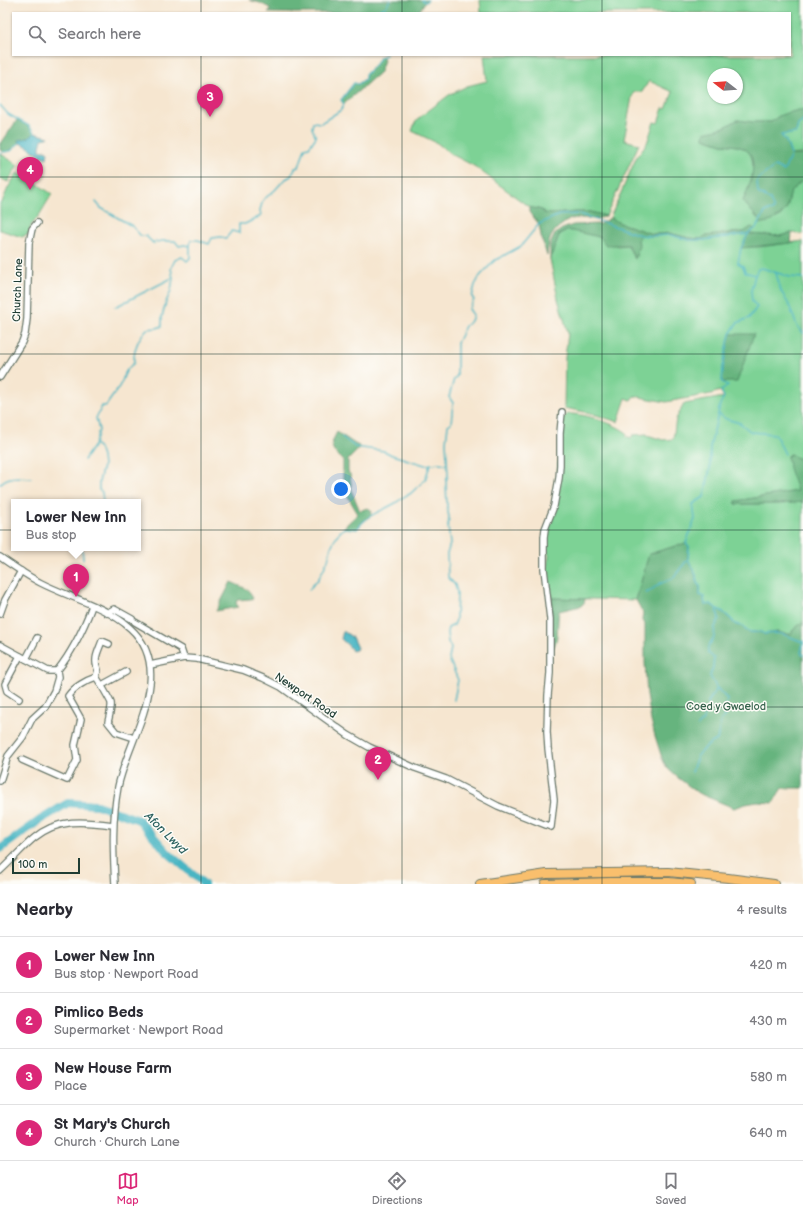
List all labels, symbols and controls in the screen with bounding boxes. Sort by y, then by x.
search box [12,12,791,56]
icon: search [26,23,48,45]
text: Search here [58,25,141,44]
north arrow [707,68,743,104]
pin: 3 [197,84,223,117]
pin: 4 [17,157,43,190]
street label: Church Lane [10,258,25,322]
your location [331,479,351,499]
popup [11,499,141,551]
text: Lower New Inn [26,508,126,527]
text: Bus stop [26,527,77,543]
pin: 1 [63,564,89,597]
street label: Newport Road [272,670,339,721]
park label: Coed y Gwaelod [686,700,766,713]
pin: 2 [365,747,391,780]
water label: Afon Lwyd [141,808,191,859]
scale bar [12,856,80,875]
text: 100 m [18,858,47,871]
text: Nearby [16,900,73,920]
text: 4 results [737,902,787,918]
text: Lower New Inn [54,947,155,966]
text: 1 [26,957,32,973]
text: 420 m [749,957,787,973]
text: Bus stop · Newport Road [54,966,198,982]
text: Pimlico Beds [54,1003,143,1022]
text: 2 [25,1013,33,1029]
text: 430 m [749,1013,787,1029]
text: Supermarket · Newport Road [54,1022,223,1038]
text: New House Farm [54,1059,172,1078]
text: 3 [25,1069,33,1085]
text: 580 m [750,1069,787,1085]
text: Place [54,1078,87,1094]
text: St Mary's Church [54,1115,170,1134]
text: 4 [25,1125,33,1141]
text: 640 m [749,1125,787,1141]
text: Church · Church Lane [54,1134,180,1150]
tab: Map [117,1170,139,1207]
tab: Directions [372,1170,422,1207]
tab: Saved [656,1170,686,1207]

